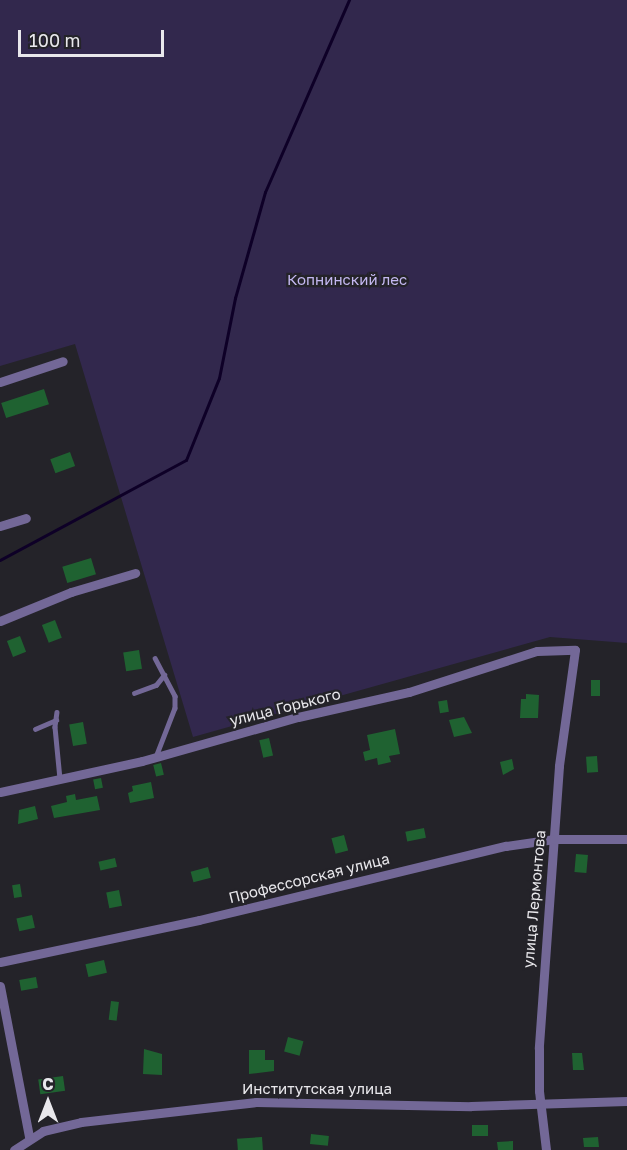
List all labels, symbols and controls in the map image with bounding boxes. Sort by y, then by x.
scale bar [21,18,166,56]
text: 100 m [29,29,80,51]
park label: Копнинский лес [287,271,407,289]
street label: улица Горького [228,685,342,729]
street label: улица Лермонтова [519,829,549,969]
street label: Профессорская улица [227,849,391,907]
north arrow [18,1072,78,1132]
text: С [42,1074,54,1094]
street label: Институтская улица [242,1080,392,1098]

